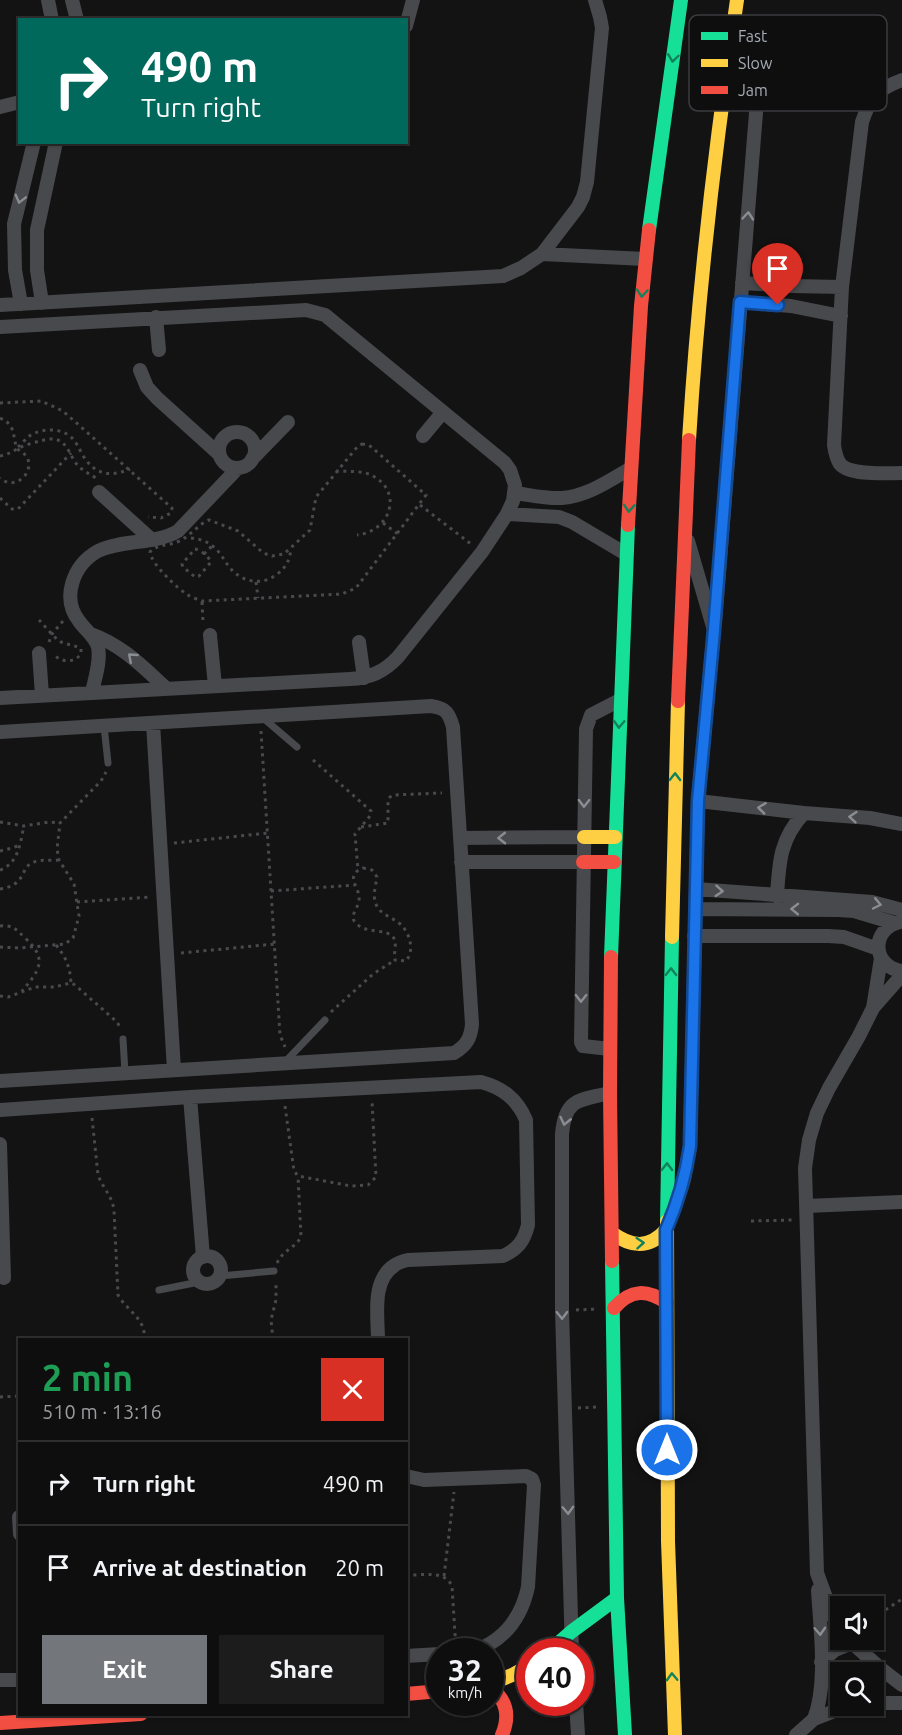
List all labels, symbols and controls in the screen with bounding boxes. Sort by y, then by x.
legend [689,15,887,111]
text: Fast [738,27,768,45]
icon: right [42,42,120,120]
text: 490 m [141,43,258,90]
one-way arrow [668,53,680,63]
text: Slow [738,54,773,72]
text: Jam [738,81,768,99]
text: Turn right [141,92,261,122]
one-way arrow [15,194,28,204]
one-way arrow [741,212,754,221]
pin [752,243,803,305]
icon: arrive [761,252,794,285]
one-way arrow [636,288,649,297]
one-way arrow [622,504,635,513]
one-way arrow [128,653,139,664]
one-way arrow [613,720,626,729]
one-way arrow [669,772,681,781]
one-way arrow [578,799,591,808]
one-way arrow [757,803,766,815]
one-way arrow [849,811,858,824]
one-way arrow [497,831,506,844]
one-way arrow [715,884,724,897]
one-way arrow [872,896,882,909]
one-way arrow [791,903,800,915]
one-way arrow [665,967,677,976]
one-way arrow [575,994,587,1003]
one-way arrow [559,1116,572,1126]
one-way arrow [661,1162,673,1171]
one-way arrow [636,1237,645,1250]
one-way arrow [556,1311,568,1320]
text: 2 min [42,1357,133,1398]
button: close [321,1358,384,1421]
text: 510 m · 13:16 [42,1400,162,1423]
position arrow [635,1418,699,1482]
icon: right [42,1467,75,1500]
text: Turn right [93,1471,195,1496]
text: 490 m [323,1471,384,1496]
one-way arrow [561,1505,574,1514]
icon: arrive [42,1551,75,1584]
text: Arrive at destination [93,1555,307,1580]
text: 20 m [335,1555,384,1580]
map controls [830,1596,884,1716]
button: sound [830,1596,884,1650]
one-way arrow [813,1627,826,1636]
button: Exit [42,1635,207,1704]
button: Share [219,1635,384,1704]
speed limit sign: 40 [516,1638,594,1716]
text: 32 [448,1653,482,1687]
button: search [830,1662,884,1716]
one-way arrow [666,1672,679,1681]
text: km/h [448,1684,482,1701]

